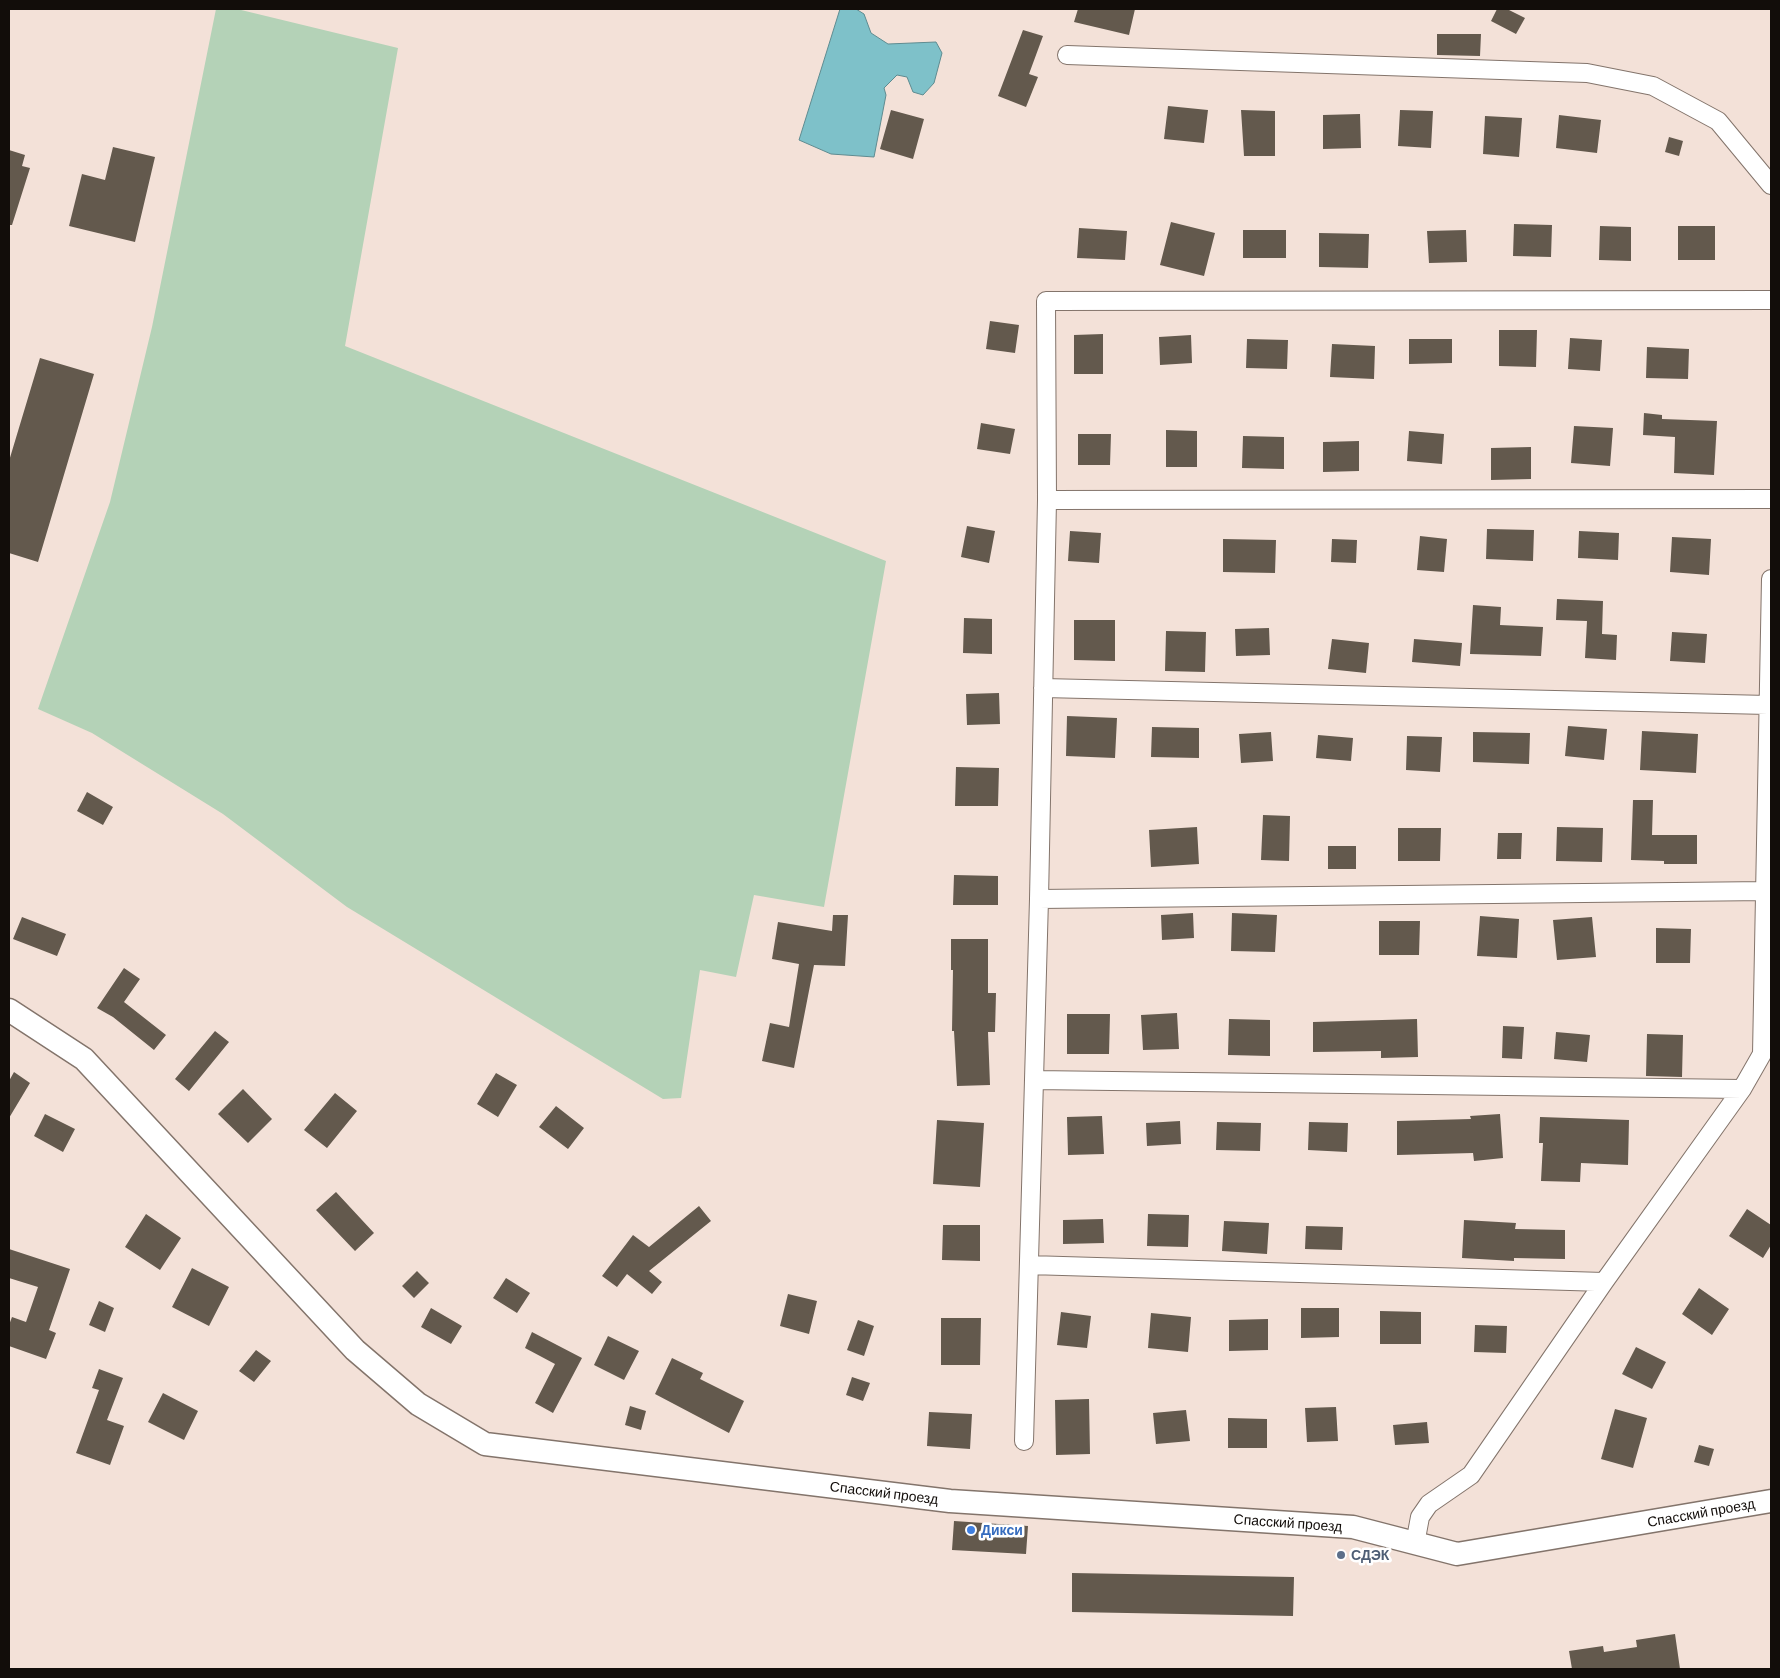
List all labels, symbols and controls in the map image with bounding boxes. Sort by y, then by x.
street label: Спасский проезд [829,1478,939,1508]
street label: Спасский проезд [1646,1495,1756,1531]
street label: Спасский проезд [1233,1511,1343,1535]
place label: Дикси [981,1522,1023,1538]
marker: Дикси [965,1524,977,1536]
place label: СДЭК [1351,1547,1389,1563]
marker: СДЭК [1335,1549,1347,1561]

